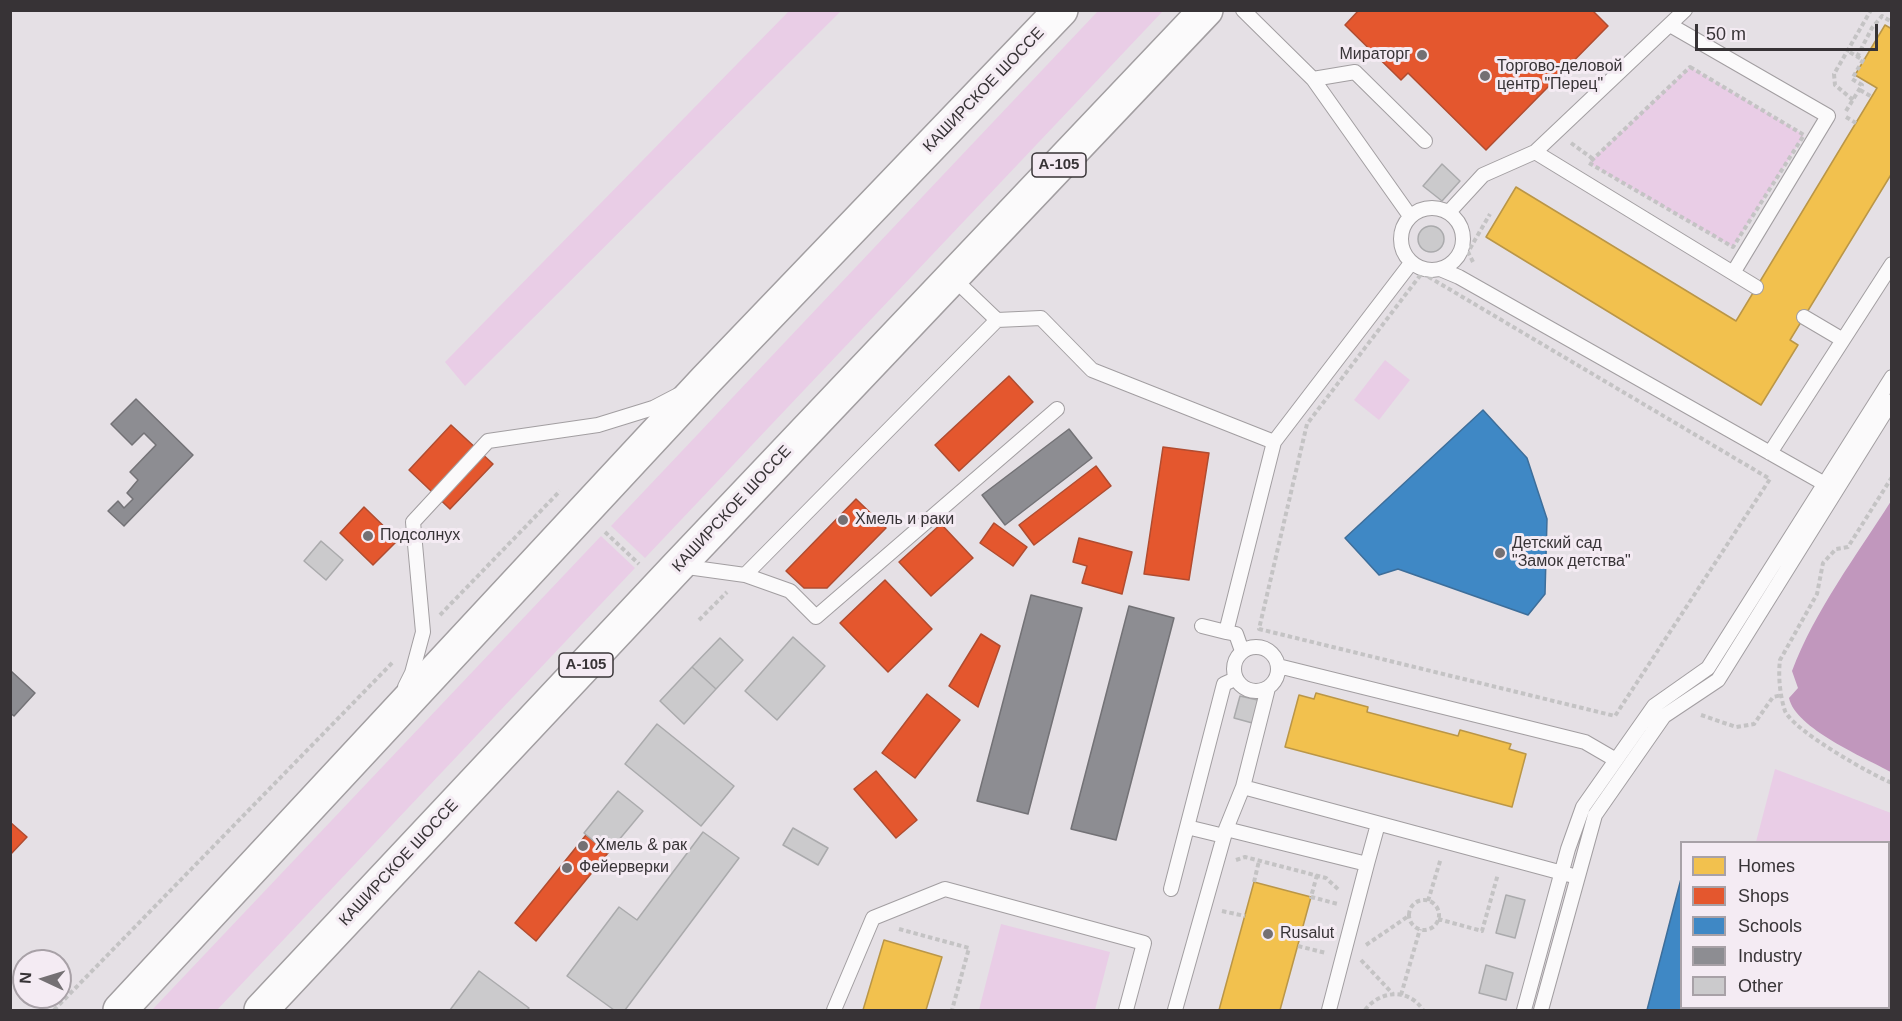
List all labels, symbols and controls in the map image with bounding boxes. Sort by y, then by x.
scale bar [1698,12,1881,50]
street label: КАШИРСКОЕ ШОССЕ [920,24,1048,156]
text: 50 m [1706,24,1746,44]
place label: Мираторг [1340,45,1410,65]
marker: Мираторг [1415,48,1429,62]
place label: Торгово-деловой центр "Перец" [1497,57,1623,95]
marker: Торгово-деловой центр "Перец" [1478,69,1492,83]
road number: А-105 [1032,153,1086,177]
street label: КАШИРСКОЕ ШОССЕ [668,442,796,576]
place label: Хмель и раки [855,510,954,530]
marker: Хмель и раки [836,513,850,527]
place label: Подсолнух [380,526,460,546]
marker: Подсолнух [361,529,375,543]
place label: Детский сад "Замок детства" [1512,534,1631,572]
marker: Детский сад "Замок детства" [1493,546,1507,560]
road number: А-105 [559,653,613,677]
street label: КАШИРСКОЕ ШОССЕ [335,796,463,930]
place label: Хмель & рак [595,836,687,856]
marker: Хмель & рак [576,839,590,853]
legend [1680,841,1890,1009]
text: Homes [1738,856,1795,876]
place label: Фейерверки [579,858,669,878]
marker: Фейерверки [560,861,574,875]
text: Shops [1738,886,1789,906]
text: Schools [1738,916,1802,936]
place label: Rusalut [1280,924,1334,944]
marker: Rusalut [1261,927,1275,941]
text: Industry [1738,946,1802,966]
north arrow [12,949,72,1009]
text: N [17,971,34,984]
text: Other [1738,976,1783,996]

